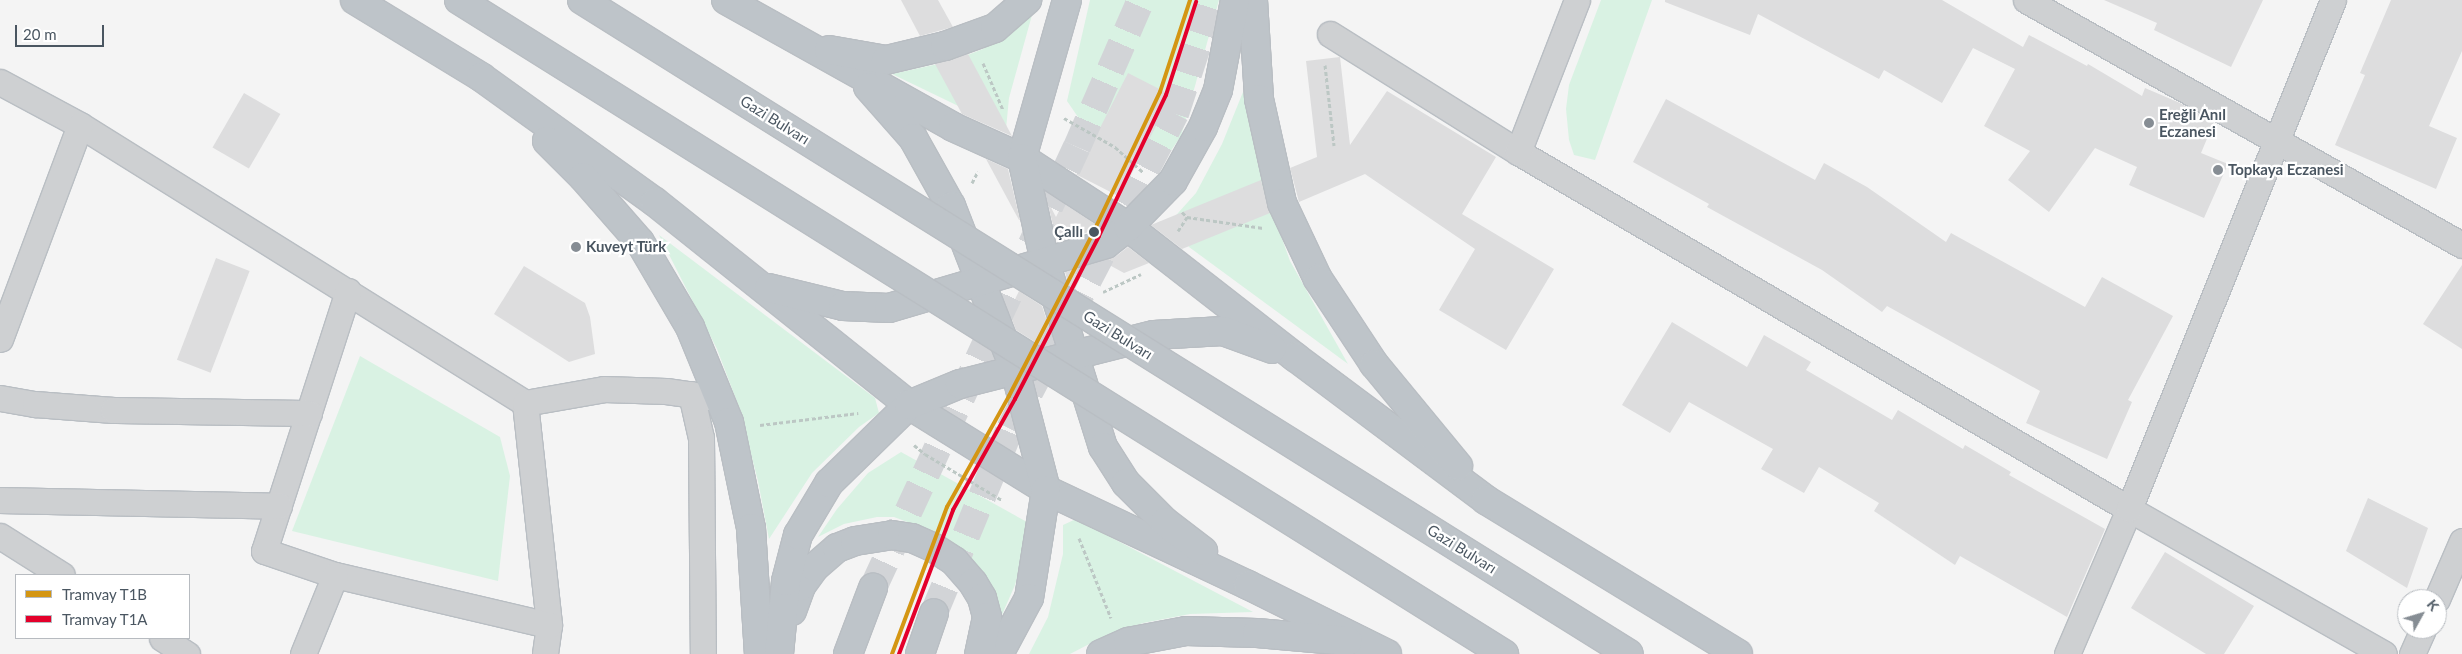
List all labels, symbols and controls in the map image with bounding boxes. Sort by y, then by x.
scale bar [18,15,106,47]
text: 20 m [23,25,57,43]
street label: Gazi Bulvarı [737,92,813,148]
place label: Ereğli Anıl Eczanesi [2159,105,2226,140]
marker: Ereğli Anıl Eczanesi [2143,117,2155,129]
place label: Topkaya Eczanesi [2228,161,2344,179]
marker: Topkaya Eczanesi [2212,164,2224,176]
place label: Çallı [1054,223,1083,241]
marker: Çallı [1087,225,1101,239]
place label: Kuveyt Türk [586,238,667,256]
marker: Kuveyt Türk [570,241,582,253]
street label: Gazi Bulvarı [1080,307,1156,363]
street label: Gazi Bulvarı [1424,521,1500,577]
legend [15,574,190,639]
text: Tramvay T1B [62,585,147,603]
north arrow [2397,589,2447,639]
text: K [2424,596,2443,614]
text: Tramvay T1A [62,610,148,628]

